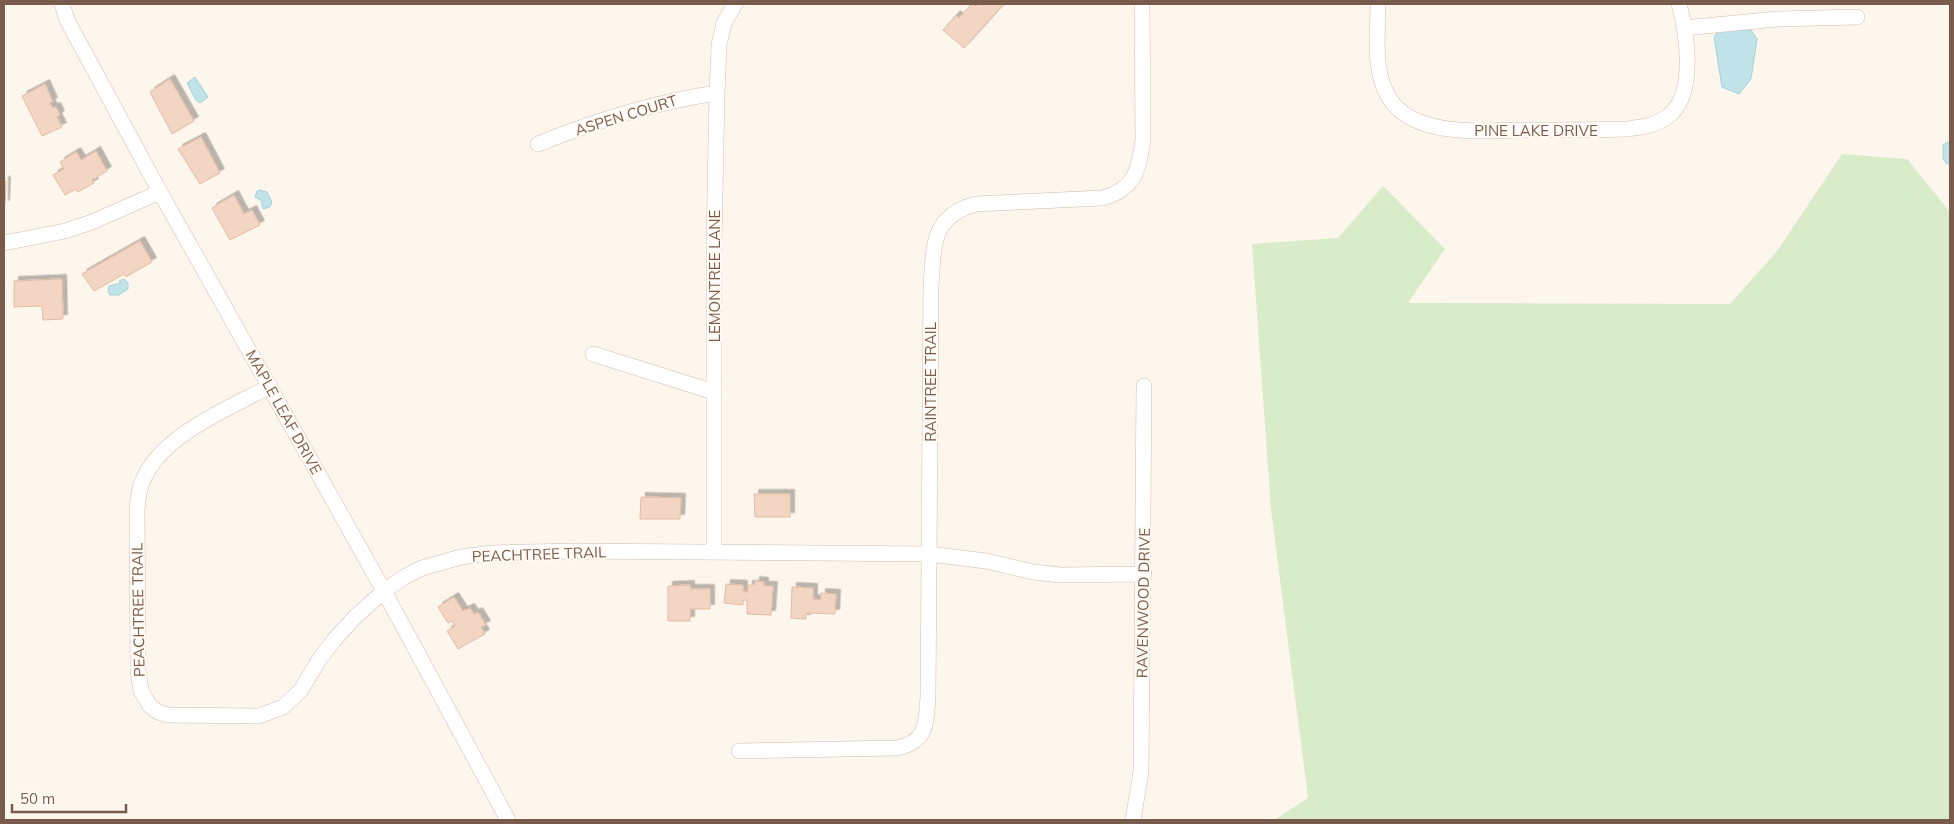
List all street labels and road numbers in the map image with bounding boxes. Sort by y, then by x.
street label: ASPEN COURT [573,90,679,140]
street label: PINE LAKE DRIVE [1474,121,1598,140]
street label: LEMONTREE LANE [705,210,724,342]
street label: RAINTREE TRAIL [921,322,940,442]
street label: MAPLE LEAF DRIVE [242,346,326,478]
street label: RAVENWOOD DRIVE [1132,527,1154,678]
street label: PEACHTREE TRAIL [472,542,606,566]
street label: PEACHTREE TRAIL [127,543,149,677]

